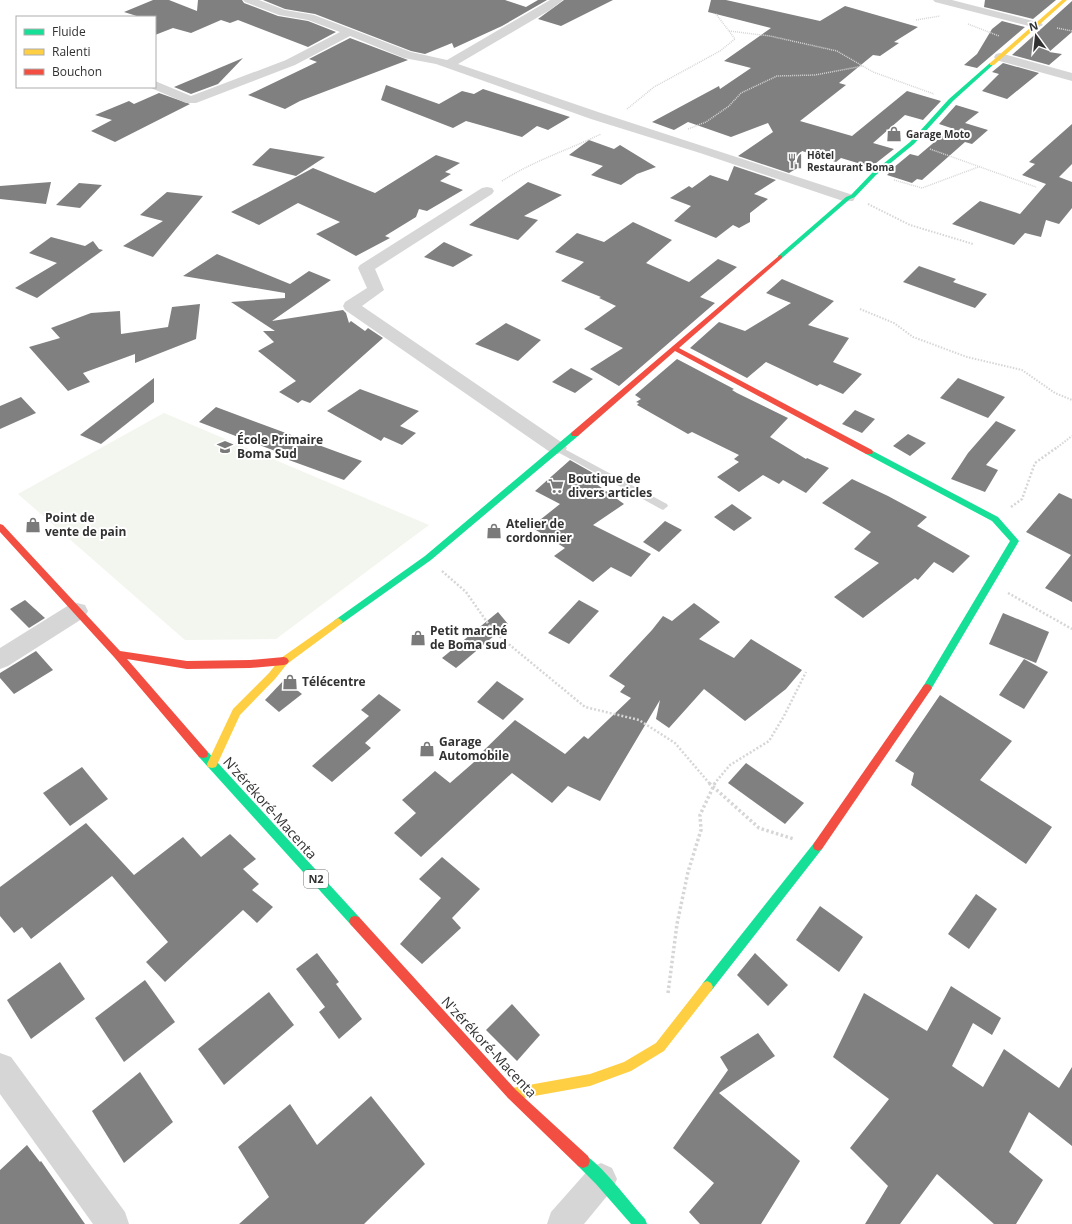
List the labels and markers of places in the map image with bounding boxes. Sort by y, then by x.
shop icon: Garage Moto [885,125,903,143]
place label: Garage Moto [906,127,970,141]
place label: Hôtel Restaurant Boma [807,148,894,174]
restaurant icon: Hôtel Restaurant Boma [786,152,804,170]
place label: École Primaire Boma Sud [237,431,323,462]
school or university icon: École Primaire Boma Sud [216,438,234,456]
place label: Boutique de divers articles [568,470,652,501]
supermarket icon: Boutique de divers articles [547,477,565,495]
place label: Point de vente de pain [45,509,126,540]
place label: Atelier de cordonnier [506,515,573,546]
shop icon: Point de vente de pain [24,516,42,534]
shop icon: Atelier de cordonnier [485,522,503,540]
place label: Petit marché de Boma sud [430,622,507,653]
shop icon: Petit marché de Boma sud [409,629,427,647]
shop icon: Télécentre [281,673,299,691]
place label: Télécentre [302,673,366,690]
place label: Garage Automobile [439,733,509,764]
shop icon: Garage Automobile [418,740,436,758]

